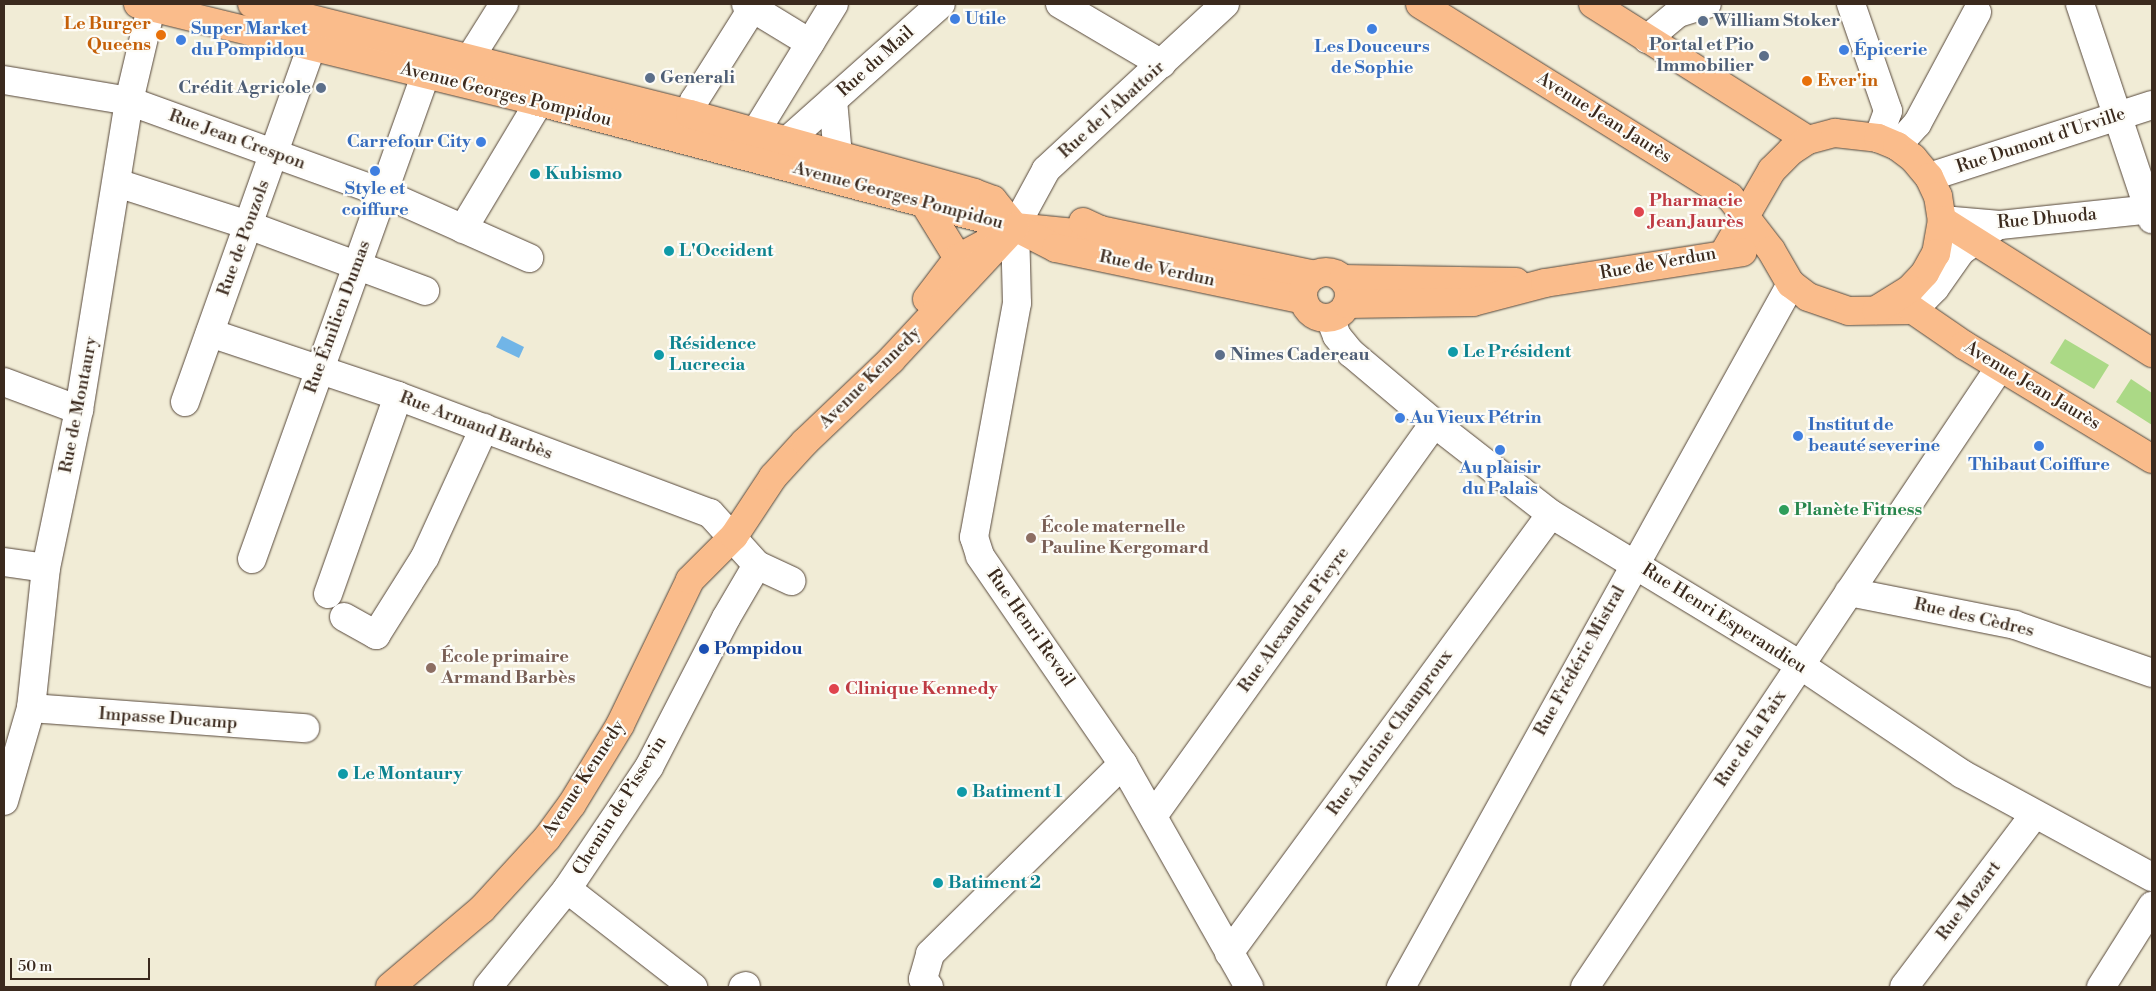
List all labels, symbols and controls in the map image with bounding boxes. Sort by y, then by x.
place label: Utile [965,8,1006,30]
place label: William Stoker [1713,10,1840,32]
marker: Utile [949,13,961,25]
place label: Le Burger Queens [64,14,151,56]
marker: William Stoker [1697,15,1709,27]
place label: Super Market du Pompidou [191,19,307,62]
street label: Rue du Mail [833,22,919,102]
marker: Les Douceurs de Sophie [1366,23,1378,35]
marker: Le Burger Queens [155,29,167,41]
marker: Super Market du Pompidou [175,34,187,46]
place label: Portal et Pio Immobilier [1649,35,1754,78]
place label: Les Douceurs de Sophie [1314,37,1430,80]
place label: Épicerie [1854,39,1928,61]
marker: Épicerie [1838,44,1850,56]
marker: Portal et Pio Immobilier [1758,50,1770,62]
street label: Rue de l'Abattoir [1054,57,1170,163]
street label: Avenue Georges Pompidou [398,58,614,132]
place label: Generali [660,67,735,89]
street label: Avenue Jean Jaurès [1533,68,1675,168]
place label: Ever'in [1817,70,1878,92]
marker: Generali [644,72,656,84]
marker: Ever'in [1801,75,1813,87]
place label: Crédit Agricole [178,77,311,99]
marker: Crédit Agricole [315,82,327,94]
street label: Rue Dumont d'Urville [1954,103,2128,179]
street label: Rue Jean Crespon [166,105,308,175]
place label: Carrefour City [347,131,471,153]
marker: Carrefour City [475,136,487,148]
street label: Avenue Georges Pompidou [791,158,1005,234]
place label: Kubismo [545,163,622,185]
marker: Style et coiffure [369,165,381,177]
marker: Kubismo [529,168,541,180]
street label: Rue de Pouzols [213,177,275,299]
place label: Style et coiffure [341,179,409,222]
place label: Pharmacie Jean Jaurès [1649,191,1743,233]
street label: Rue Dhuoda [1996,204,2098,234]
marker: Pharmacie Jean Jaurès [1633,206,1645,218]
street label: Rue Émilien Dumas [300,237,376,397]
place label: L'Occident [679,240,773,262]
street label: Rue de Verdun [1598,243,1718,285]
marker: L'Occident [663,245,675,257]
street label: Rue de Verdun [1097,246,1217,292]
street label: Avenue Kennedy [815,323,925,433]
place label: Résidence Lucrecia [669,334,756,376]
street label: Rue de Montaury [55,335,103,475]
street label: Avenue Jean Jaurès [1960,337,2104,435]
place label: Le Président [1463,341,1571,363]
place label: Nimes Cadereau [1230,344,1370,366]
marker: Le Président [1447,346,1459,358]
marker: Résidence Lucrecia [653,349,665,361]
marker: Nimes Cadereau [1214,349,1226,361]
street label: Rue Armand Barbès [396,387,556,465]
place label: Au Vieux Pétrin [1410,407,1542,429]
marker: Au Vieux Pétrin [1394,412,1406,424]
place label: Institut de beauté severine [1808,415,1940,458]
marker: Institut de beauté severine [1792,430,1804,442]
marker: Thibaut Coiffure [2033,440,2045,452]
marker: Au plaisir du Palais [1494,444,1506,456]
place label: Thibaut Coiffure [1968,454,2110,476]
place label: Au plaisir du Palais [1459,458,1541,500]
place label: Planète Fitness [1794,499,1922,521]
marker: Planète Fitness [1778,504,1790,516]
place label: École maternelle Pauline Kergomard [1041,517,1209,560]
marker: École maternelle Pauline Kergomard [1025,532,1037,544]
street label: Rue Alexandre Pieyre [1234,543,1354,697]
street label: Rue Henri Esperandieu [1638,559,1810,679]
street label: Rue Henri Revoil [981,565,1079,691]
street label: Rue Frédéric Mistral [1530,582,1630,740]
street label: Rue des Cèdres [1912,594,2036,642]
place label: Pompidou [714,638,802,660]
marker: Pompidou [698,643,710,655]
street label: Rue Antoine Champroux [1323,646,1457,820]
place label: École primaire Armand Barbès [441,647,575,690]
marker: École primaire Armand Barbès [425,662,437,674]
place label: Clinique Kennedy [845,678,998,700]
marker: Clinique Kennedy [827,682,841,696]
street label: Rue de la Paix [1711,686,1791,792]
street label: Impasse Ducamp [98,703,238,735]
street label: Avenue Kennedy [538,717,630,841]
street label: Chemin de Pissevin [568,732,672,880]
place label: Le Montaury [353,763,462,785]
marker: Le Montaury [337,768,349,780]
place label: Batiment 1 [972,781,1062,803]
marker: Batiment 1 [956,786,968,798]
street label: Rue Mozart [1932,857,2006,945]
place label: Batiment 2 [948,872,1041,894]
marker: Batiment 2 [932,877,944,889]
scale bar [12,948,152,980]
text: 50 m [18,957,52,976]

